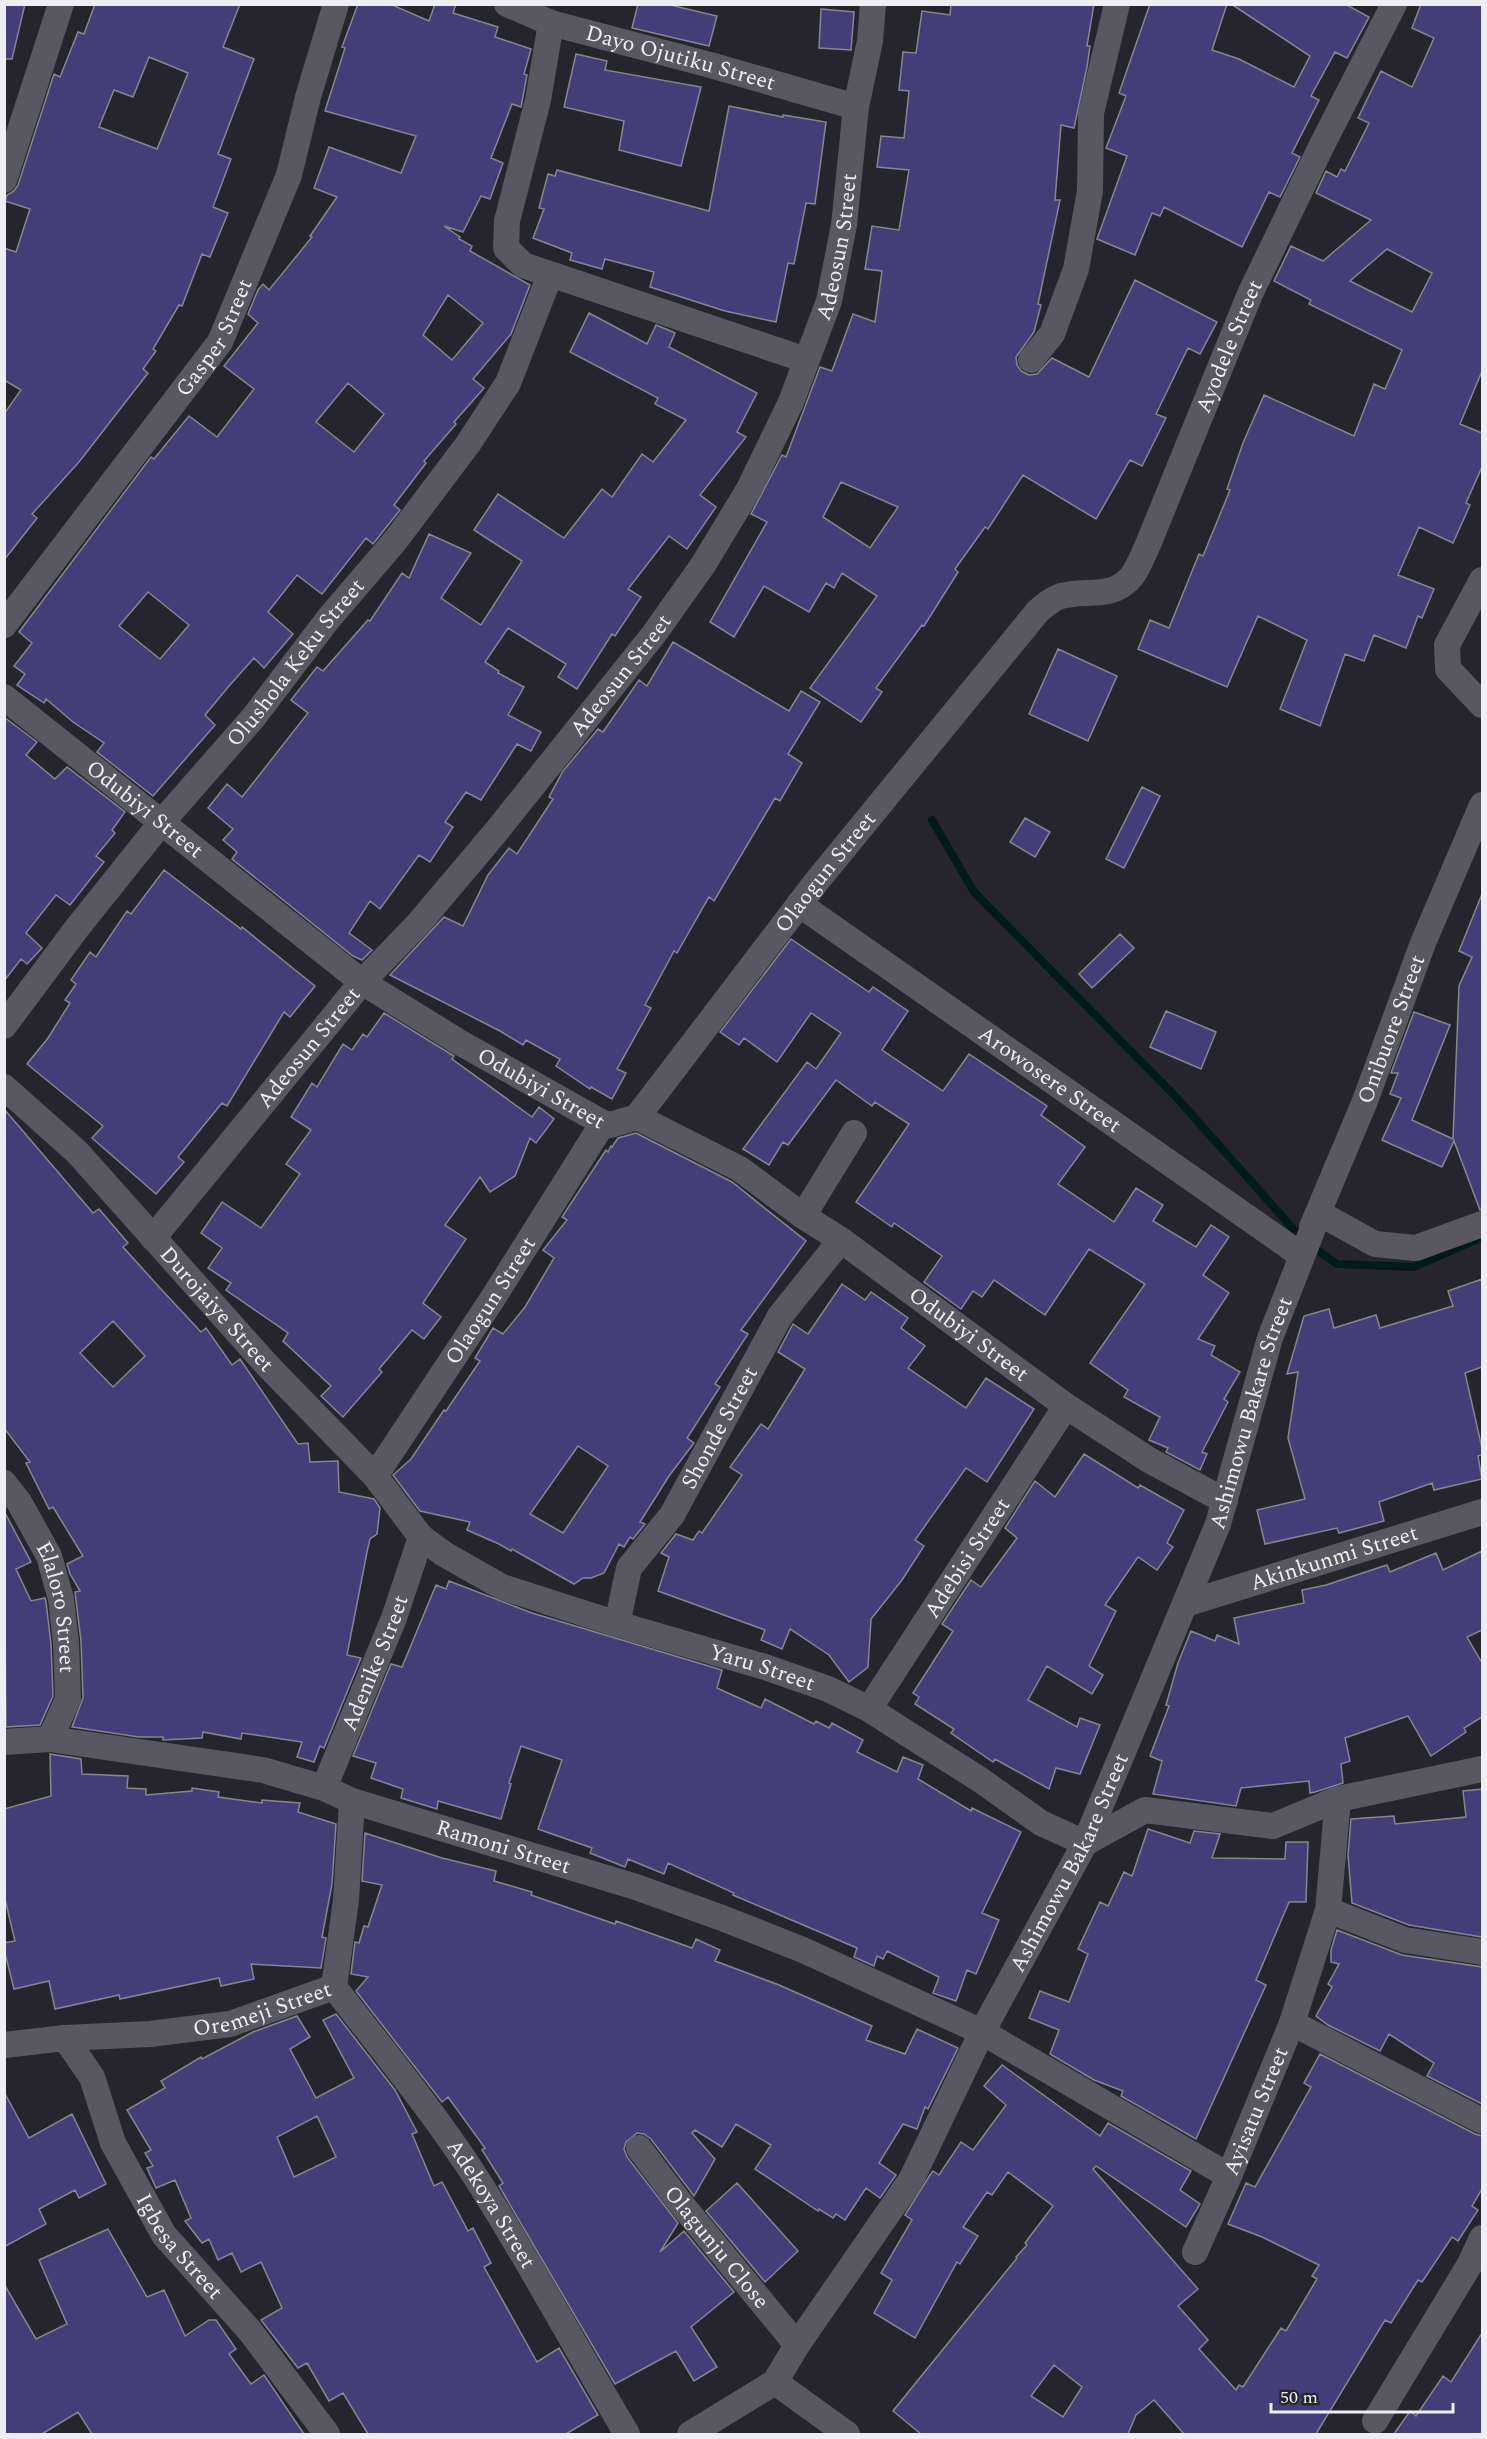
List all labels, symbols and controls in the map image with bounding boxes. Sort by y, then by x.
street label: Dayo Ojutiku Street [582,16,779,99]
street label: Adeosun Street [807,171,866,325]
street label: Gasper Street [167,273,261,404]
street label: Ayodele Street [1187,274,1271,418]
street label: Olushola Keku Street [218,571,373,754]
street label: Adeosun Street [562,607,680,744]
street label: Odubiyi Street [79,752,211,866]
street label: Olaogun Street [767,804,884,940]
street label: Onibuore Street [1349,950,1434,1109]
street label: Adeosun Street [249,979,369,1116]
street label: Arowosere Street [971,1018,1128,1141]
street label: Odubiyi Street [471,1039,612,1138]
street label: Olaogun Street [437,1230,544,1371]
street label: Durojaiye Street [152,1239,282,1380]
street label: Odubiyi Street [902,1279,1036,1390]
street label: Ashimowu Bakare Street [1201,1292,1301,1533]
street label: Shonde Street [673,1360,766,1495]
street label: Adebisi Street [916,1491,1019,1625]
street label: Akinkunmi Street [1246,1516,1422,1599]
street label: Elaloro Street [27,1535,84,1674]
street label: Adenike Street [333,1590,417,1736]
street label: Yaru Street [705,1635,820,1700]
street label: Ashimowu Bakare Street [1001,1748,1137,1978]
street label: Ramoni Street [432,1811,575,1883]
street label: Oremeji Street [191,1973,336,2045]
street label: Ayisatu Street [1214,2041,1297,2181]
street label: Adekoya Street [438,2132,544,2275]
street label: Olagunju Close [656,2178,777,2316]
street label: Igbesa Street [128,2187,231,2307]
scale bar [1271,2376,1452,2414]
text: 50 m [1280,2384,1318,2411]

